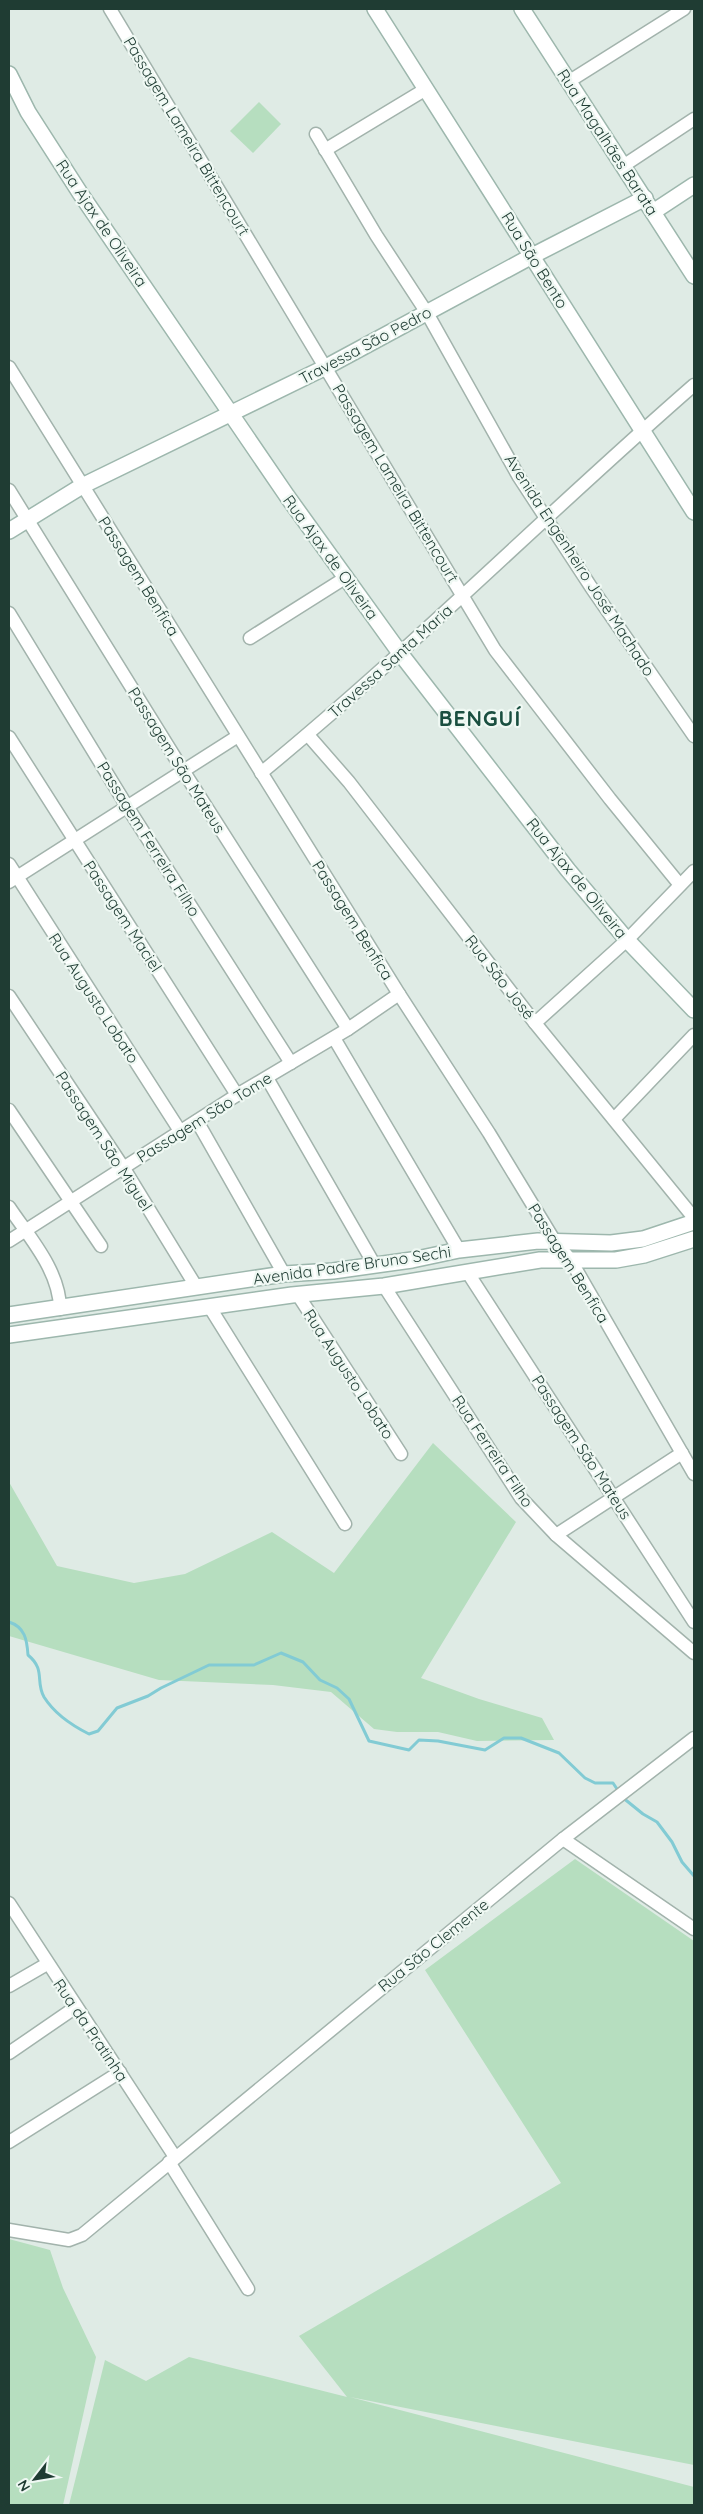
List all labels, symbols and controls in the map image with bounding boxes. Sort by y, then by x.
street label: Passagem Lameira Bittencourt [120,33,254,239]
street label: Rua Magalhães Barata [553,65,663,219]
street label: Rua Ajax de Oliveira [52,156,152,290]
street label: Rua São Bento [497,208,573,312]
street label: Travessa São Pedro [295,302,435,388]
street label: Passagem Lameira Bittencourt [329,380,463,586]
street label: Avenida Engenheiro José Machado [501,450,659,680]
street label: Rua Ajax de Oliveira [279,491,383,623]
street label: Passagem Benfica [94,512,184,640]
street label: Travessa Santa Maria [324,600,456,722]
street label: Passagem São Mateus [124,683,230,837]
district label: BENGUÍ [439,705,521,731]
street label: Passagem Ferreira Filho [93,758,205,920]
street label: Rua Ajax de Oliveira [522,814,632,942]
street label: Passagem Maciel [79,856,167,976]
street label: Passagem Benfica [308,856,398,984]
street label: Rua Augusto Lobato [44,929,144,1067]
street label: Rua São José [461,931,539,1023]
street label: Passagem São Miguel [51,1067,157,1215]
street label: Passagem São Tome [133,1067,275,1167]
street label: Passagem Benfica [524,1199,614,1327]
street label: Avenida Padre Bruno Sechi [252,1241,452,1289]
street label: Rua Augusto Lobato [299,1305,399,1443]
street label: Passagem São Mateus [528,1371,636,1523]
street label: Rua Ferreira Filho [448,1391,538,1511]
street label: Rua São Clemente [374,1894,492,1996]
street label: Rua da Pratinha [49,1975,133,2085]
north arrow [10,2454,60,2504]
text: N [13,2477,34,2495]

